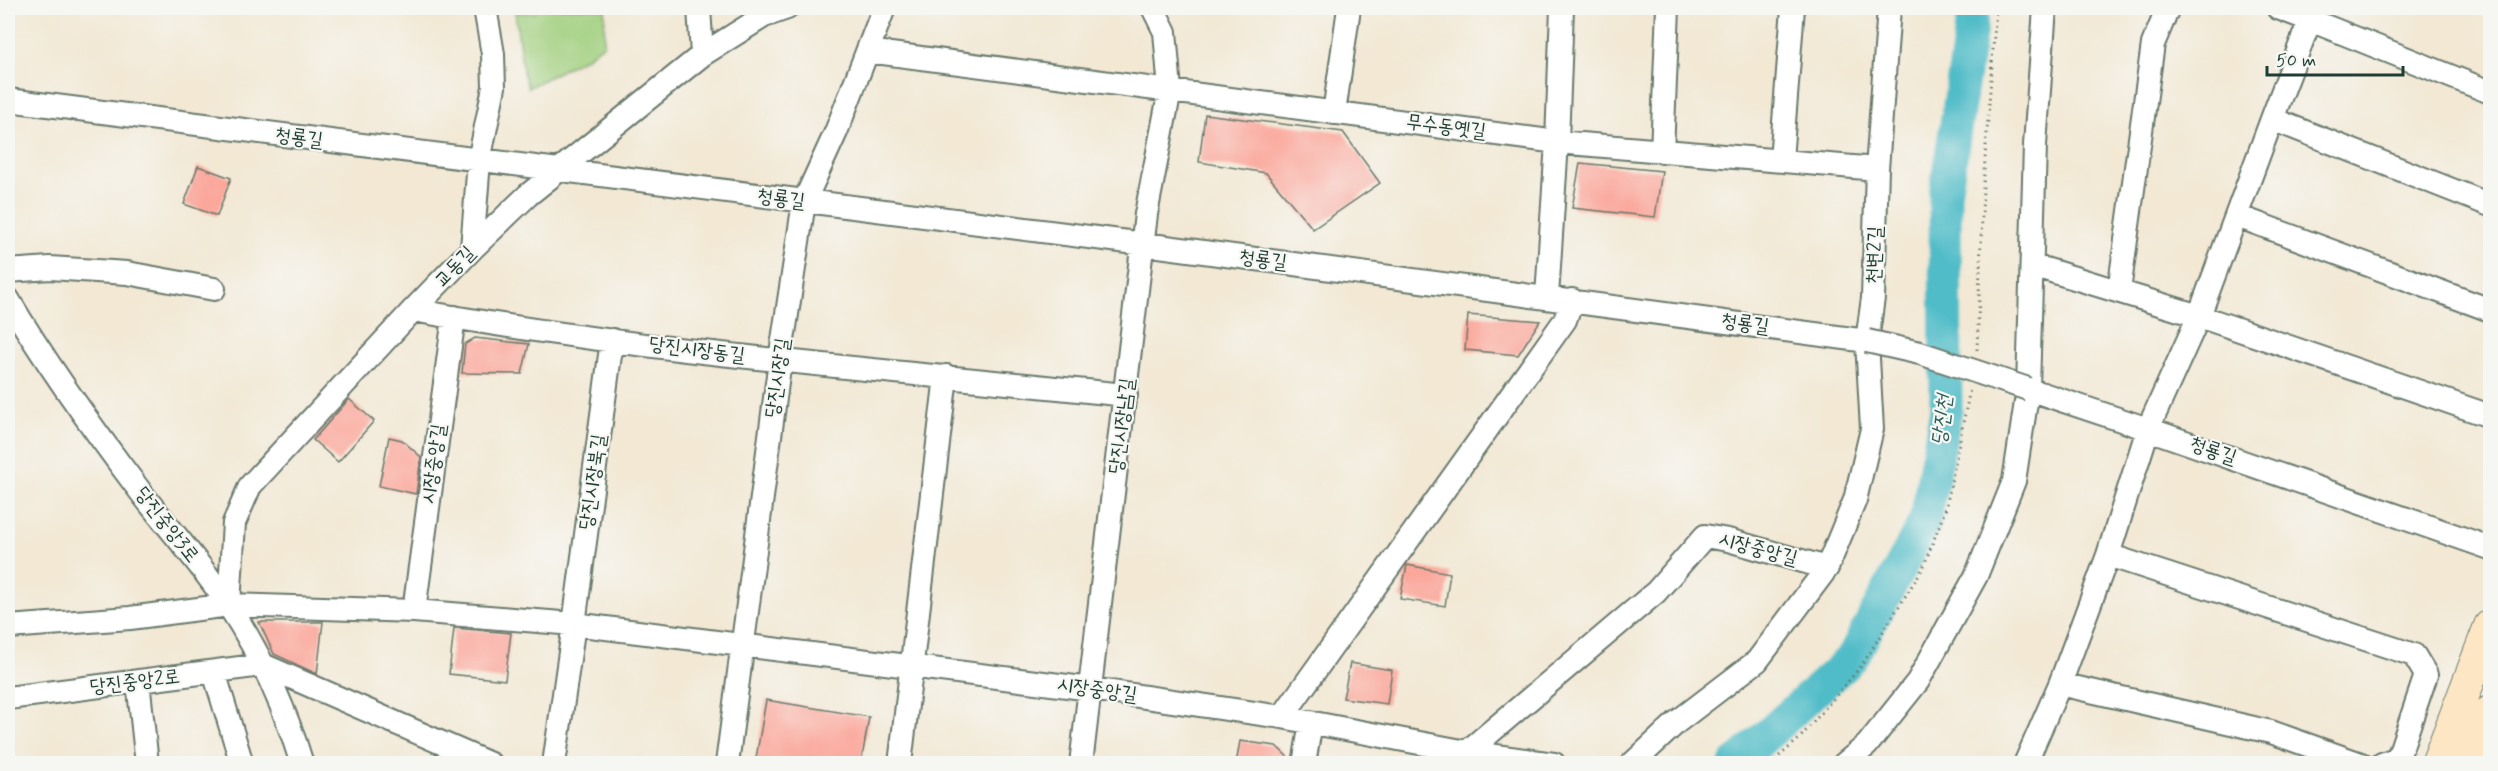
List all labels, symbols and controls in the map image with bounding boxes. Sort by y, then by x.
scale bar [2267,39,2404,77]
text: 50 m [2276,49,2316,73]
street label: 무수동옛길 [1404,109,1488,145]
street label: 청룡길 [273,122,325,154]
street label: 청룡길 [755,183,807,215]
street label: 천변2길 [1860,225,1890,285]
street label: 교동길 [429,240,481,294]
street label: 청룡길 [1237,244,1289,276]
street label: 청룡길 [1719,307,1771,341]
street label: 당진시장동길 [647,331,747,369]
street label: 당진시장길 [759,336,797,420]
street label: 당진시장남길 [1103,376,1141,476]
water label: 당진천 [1925,391,1959,447]
street label: 시장중앙길 [415,422,453,506]
street label: 청룡길 [2186,430,2240,472]
street label: 당진시장북길 [573,432,613,532]
street label: 당진중앙3로 [129,481,205,569]
street label: 시장중앙길 [1716,526,1800,572]
street label: 당진중앙2로 [89,663,181,701]
street label: 시장중앙길 [1055,671,1139,709]

